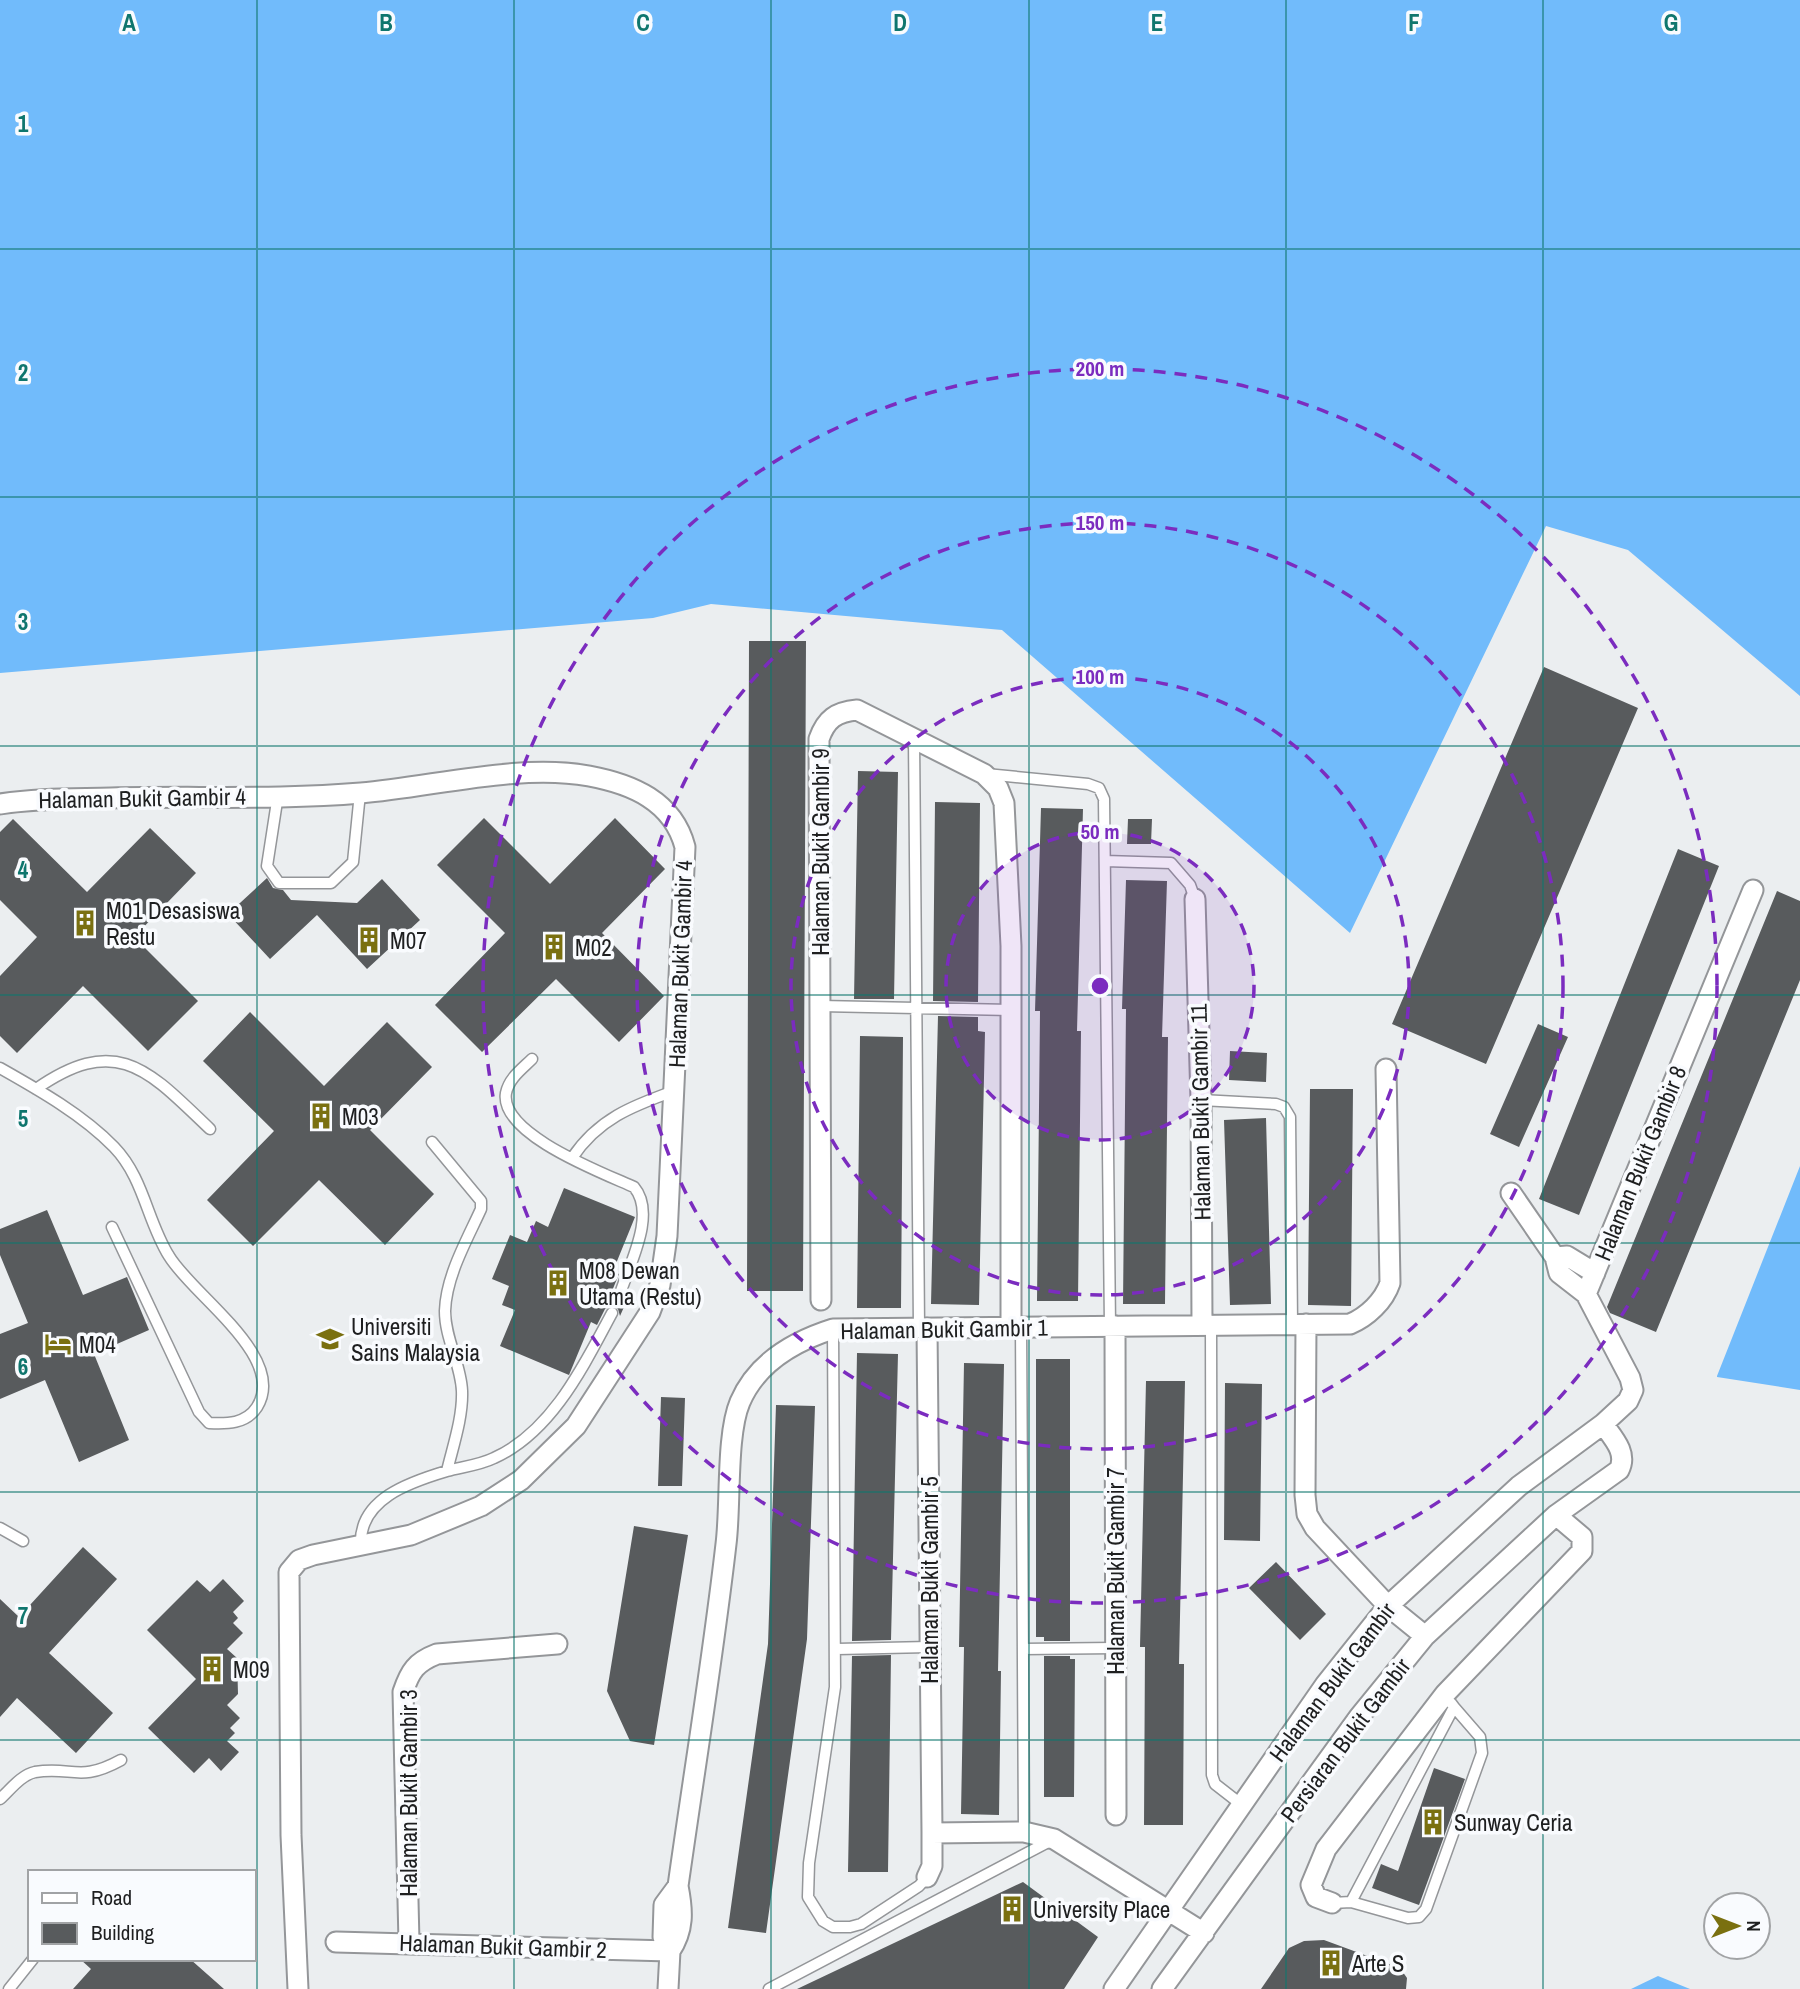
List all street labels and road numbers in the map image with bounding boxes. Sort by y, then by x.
street label: Halaman Bukit Gambir 9 [805,748,836,956]
street label: Halaman Bukit Gambir 4 [38,781,247,815]
street label: Halaman Bukit Gambir 4 [661,859,699,1068]
street label: Halaman Bukit Gambir 11 [1183,1003,1217,1221]
street label: Halaman Bukit Gambir 8 [1587,1061,1693,1265]
street label: Halaman Bukit Gambir 1 [840,1312,1049,1346]
street label: Halaman Bukit Gambir 7 [1100,1467,1131,1675]
street label: Halaman Bukit Gambir 5 [914,1476,945,1684]
street label: Halaman Bukit Gambir [1262,1596,1403,1768]
street label: Persiaran Bukit Gambir [1273,1651,1417,1828]
street label: Halaman Bukit Gambir 3 [393,1689,424,1897]
street label: Halaman Bukit Gambir 2 [399,1927,607,1965]

